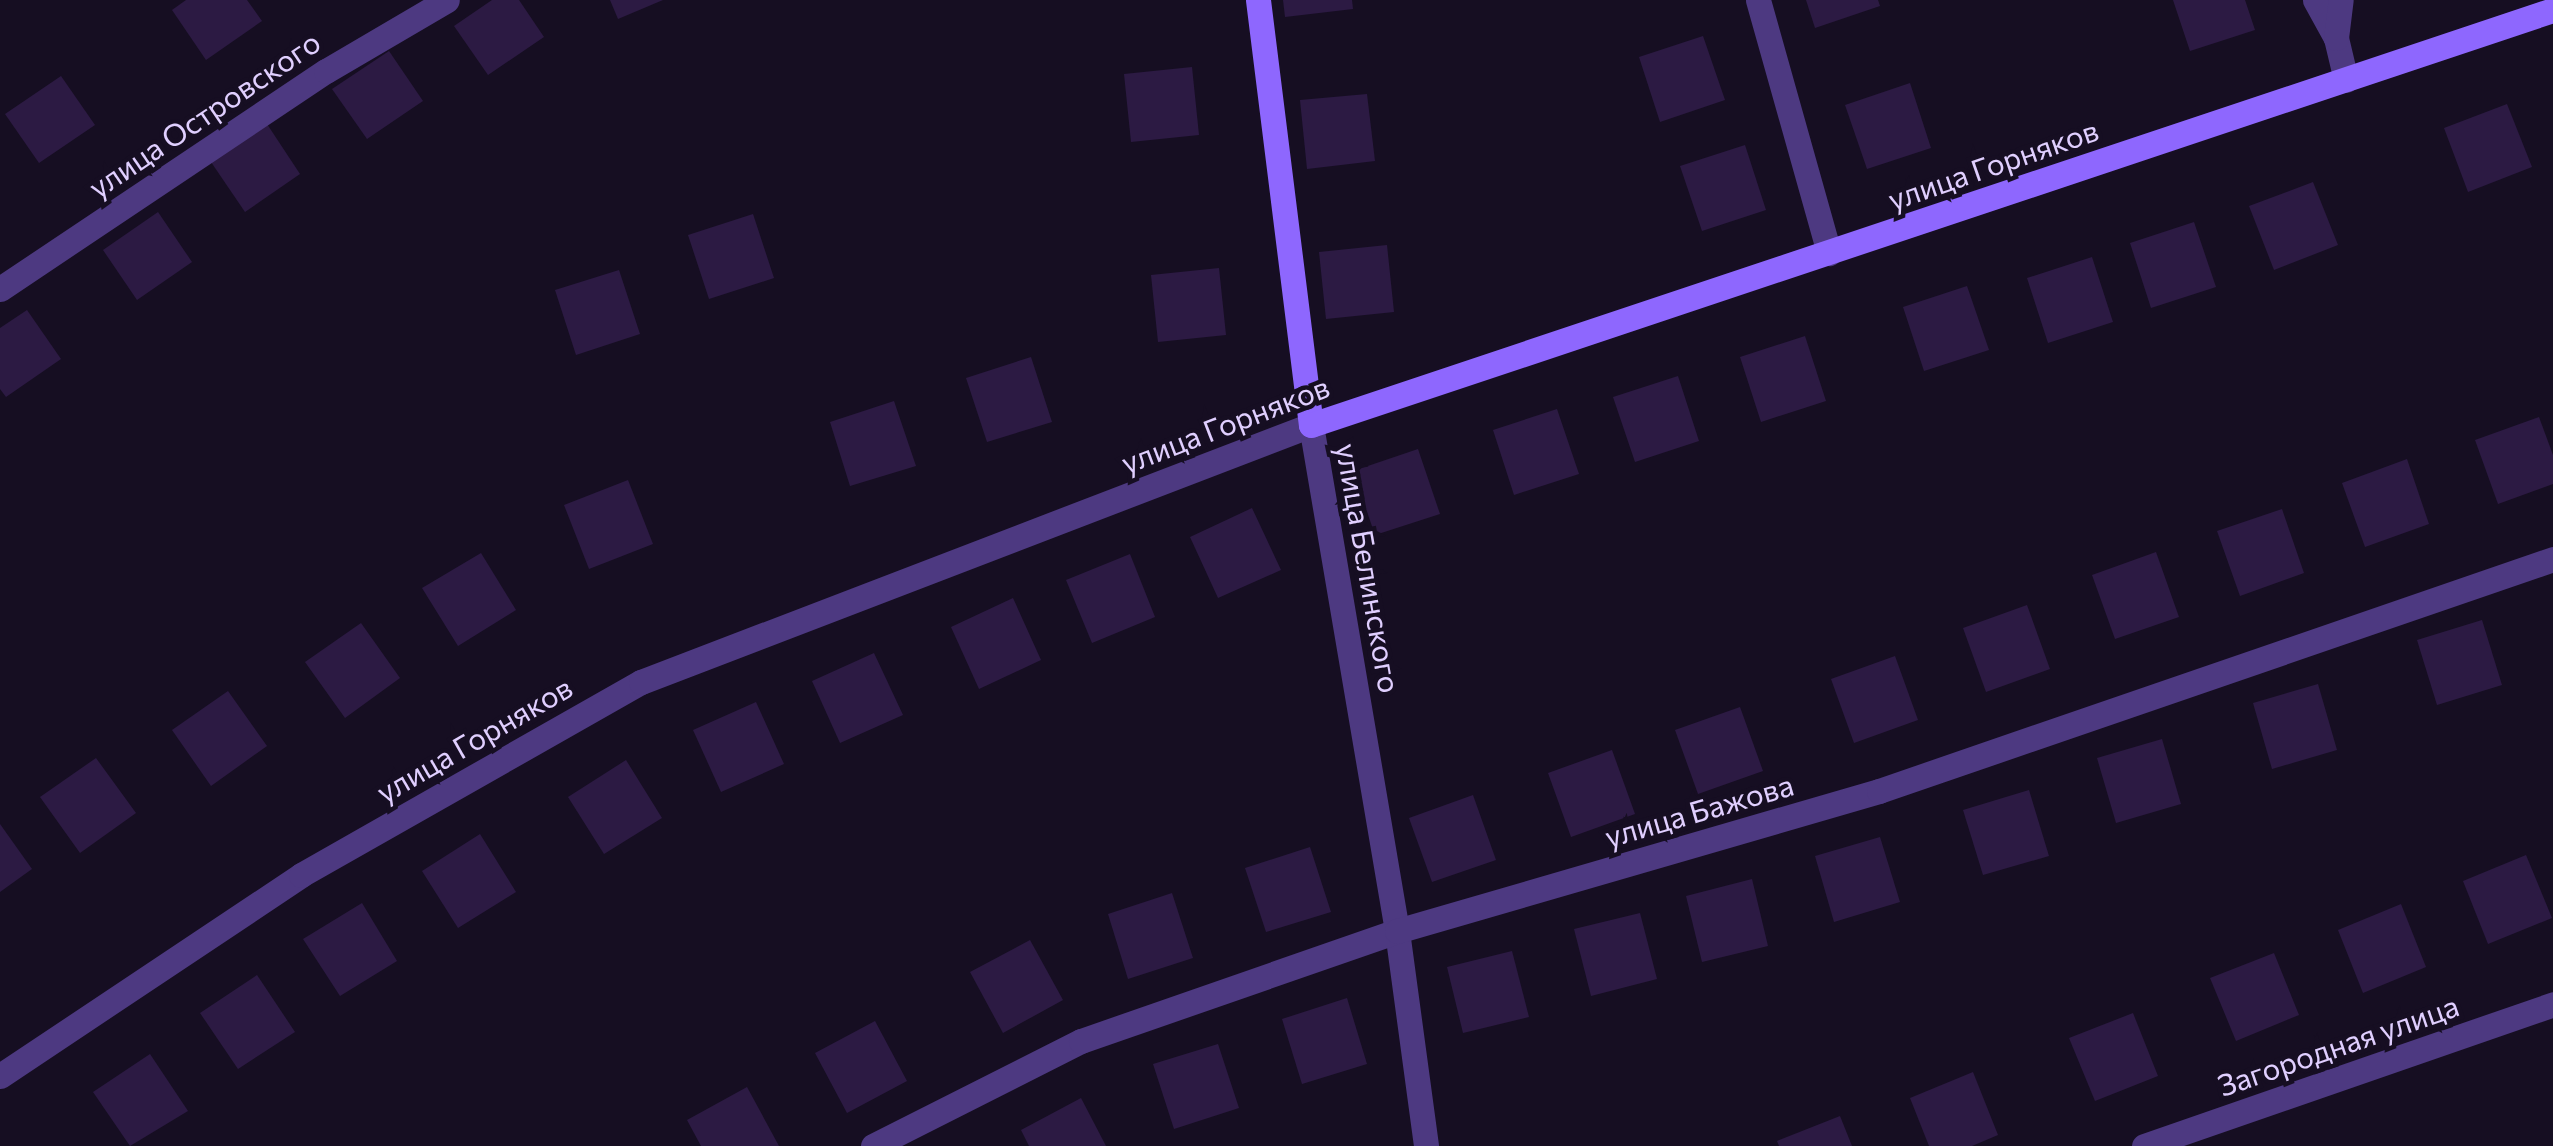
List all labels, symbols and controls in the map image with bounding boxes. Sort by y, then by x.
street label: улица Островского [81,23,327,205]
street label: улица Горняков [1883,111,2103,217]
street label: улица Горняков [1116,368,1334,480]
street label: улица Белинского [1329,440,1409,696]
street label: улица Горняков [370,668,578,810]
street label: улица Бажова [1600,766,1798,854]
street label: Загородная улица [2213,987,2463,1103]

